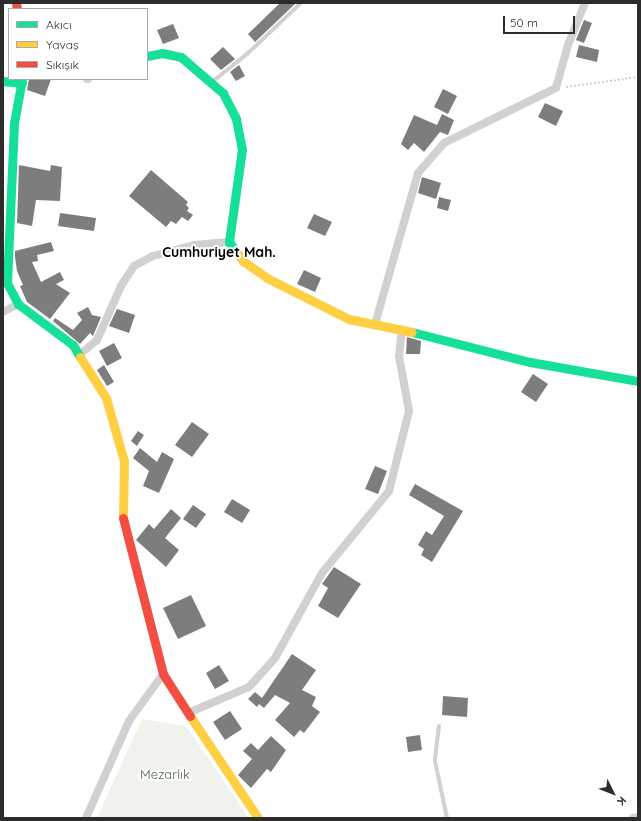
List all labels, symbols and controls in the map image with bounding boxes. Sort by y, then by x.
legend [8,8,148,80]
scale bar [505,8,577,34]
text: 50 m [510,15,538,30]
text: Akıcı [46,17,72,32]
text: Yavaş [46,37,79,52]
text: Sıkışık [46,57,79,72]
district label: Cumhuriyet Mah. [162,244,276,260]
park label: Mezarlık [140,766,190,782]
north arrow [593,773,633,813]
text: K [614,794,630,808]

